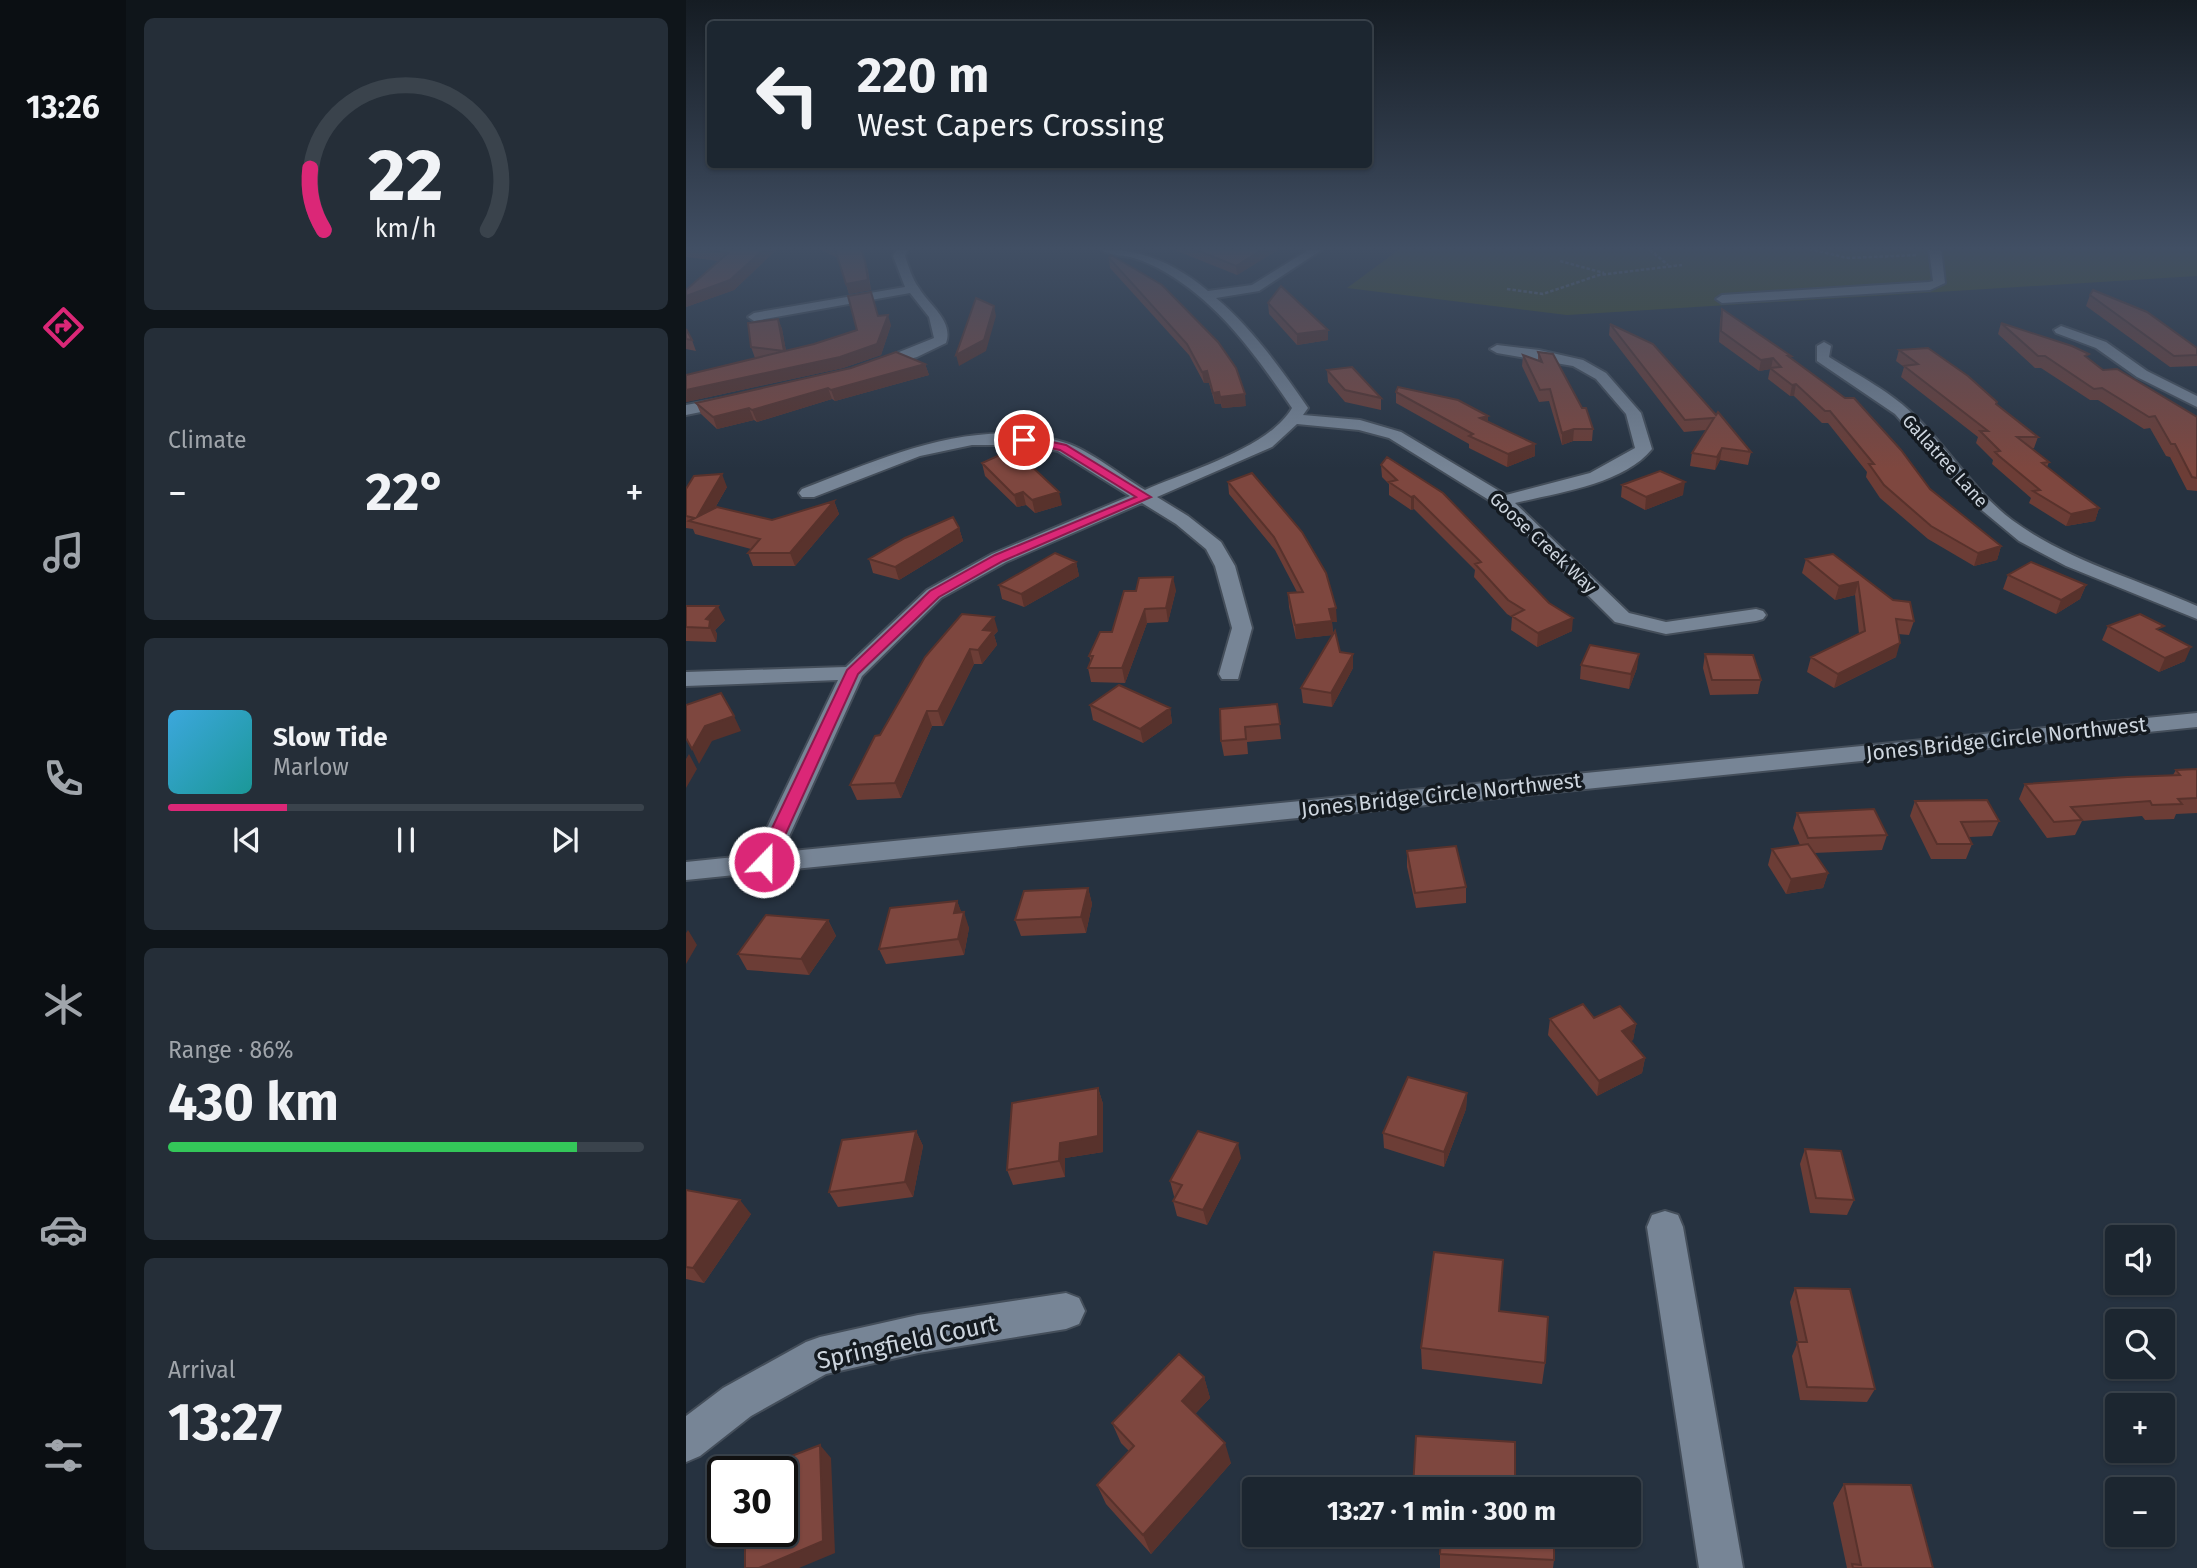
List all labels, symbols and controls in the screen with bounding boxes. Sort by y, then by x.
text: 220 m [857,46,989,105]
icon: left [742,49,833,140]
text: 13:26 [26,88,100,126]
text: West Capers Crossing [857,106,1164,144]
text: 22 [368,132,444,219]
text: km/h [375,214,437,244]
icon: directions [39,303,88,352]
pin [994,410,1054,470]
street label: Gallatree Lane [1898,410,1992,512]
icon: arrive [1005,421,1043,459]
text: Climate [168,426,247,454]
text: 22° [366,461,446,524]
text: − [168,470,187,516]
text: + [625,470,644,516]
street label: Goose Creek Way [1485,488,1601,598]
icon: music [39,528,88,577]
street label: Jones Bridge Circle Northwest [1865,711,2148,767]
text: Slow Tide [273,722,388,753]
text: Marlow [273,753,349,781]
icon: phone [39,754,88,803]
street label: Jones Bridge Circle Northwest [1300,767,1583,823]
icon: previous [228,821,266,859]
icon: pause [387,821,425,859]
icon: next [546,821,584,859]
position arrow [727,825,801,899]
icon: climate [39,980,88,1029]
text: Range · 86% [168,1036,293,1064]
text: 430 km [168,1071,339,1134]
icon: car [39,1205,88,1254]
map controls [2105,1225,2175,1547]
button: sound [2105,1225,2175,1295]
street label: Springfield Court [814,1309,1000,1375]
button: search [2105,1309,2175,1379]
text: Arrival [168,1356,235,1384]
text: 13:27 [168,1391,282,1454]
button: + [2105,1393,2175,1463]
icon: filters [39,1431,88,1480]
speed limit sign: 30 [707,1456,798,1547]
button: − [2105,1477,2175,1547]
text: 13:27 · 1 min · 300 m [1327,1496,1556,1527]

